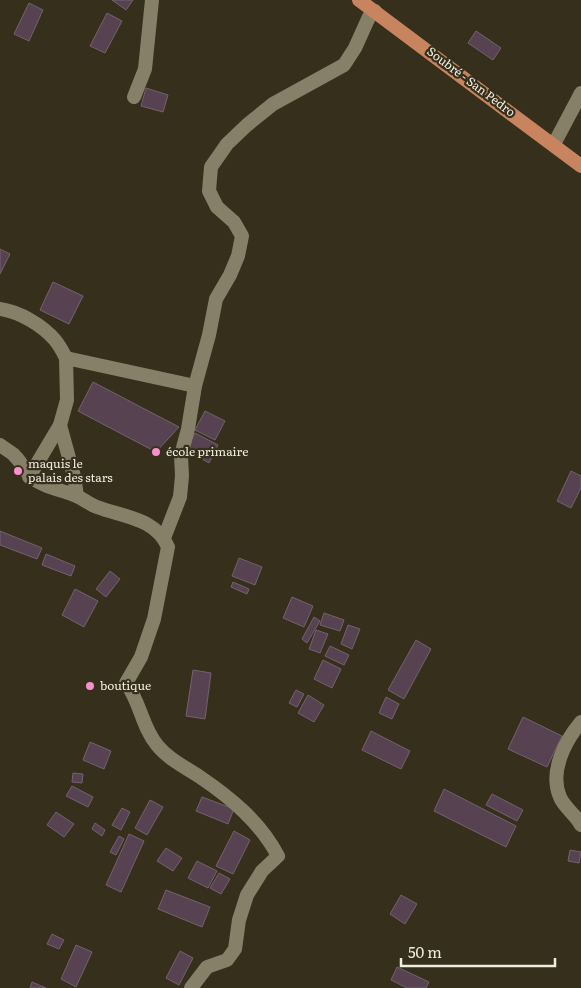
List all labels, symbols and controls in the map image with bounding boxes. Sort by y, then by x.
street label: Soubré - San Pedro [424,42,520,120]
place label: école primaire [166,442,248,460]
marker: école primaire [150,446,162,458]
place label: maquis le palais des stars [28,454,113,486]
marker: maquis le palais des stars [12,465,24,477]
place label: boutique [100,676,151,694]
marker: boutique [84,680,96,692]
scale bar [401,936,555,968]
text: 50 m [408,940,442,963]

